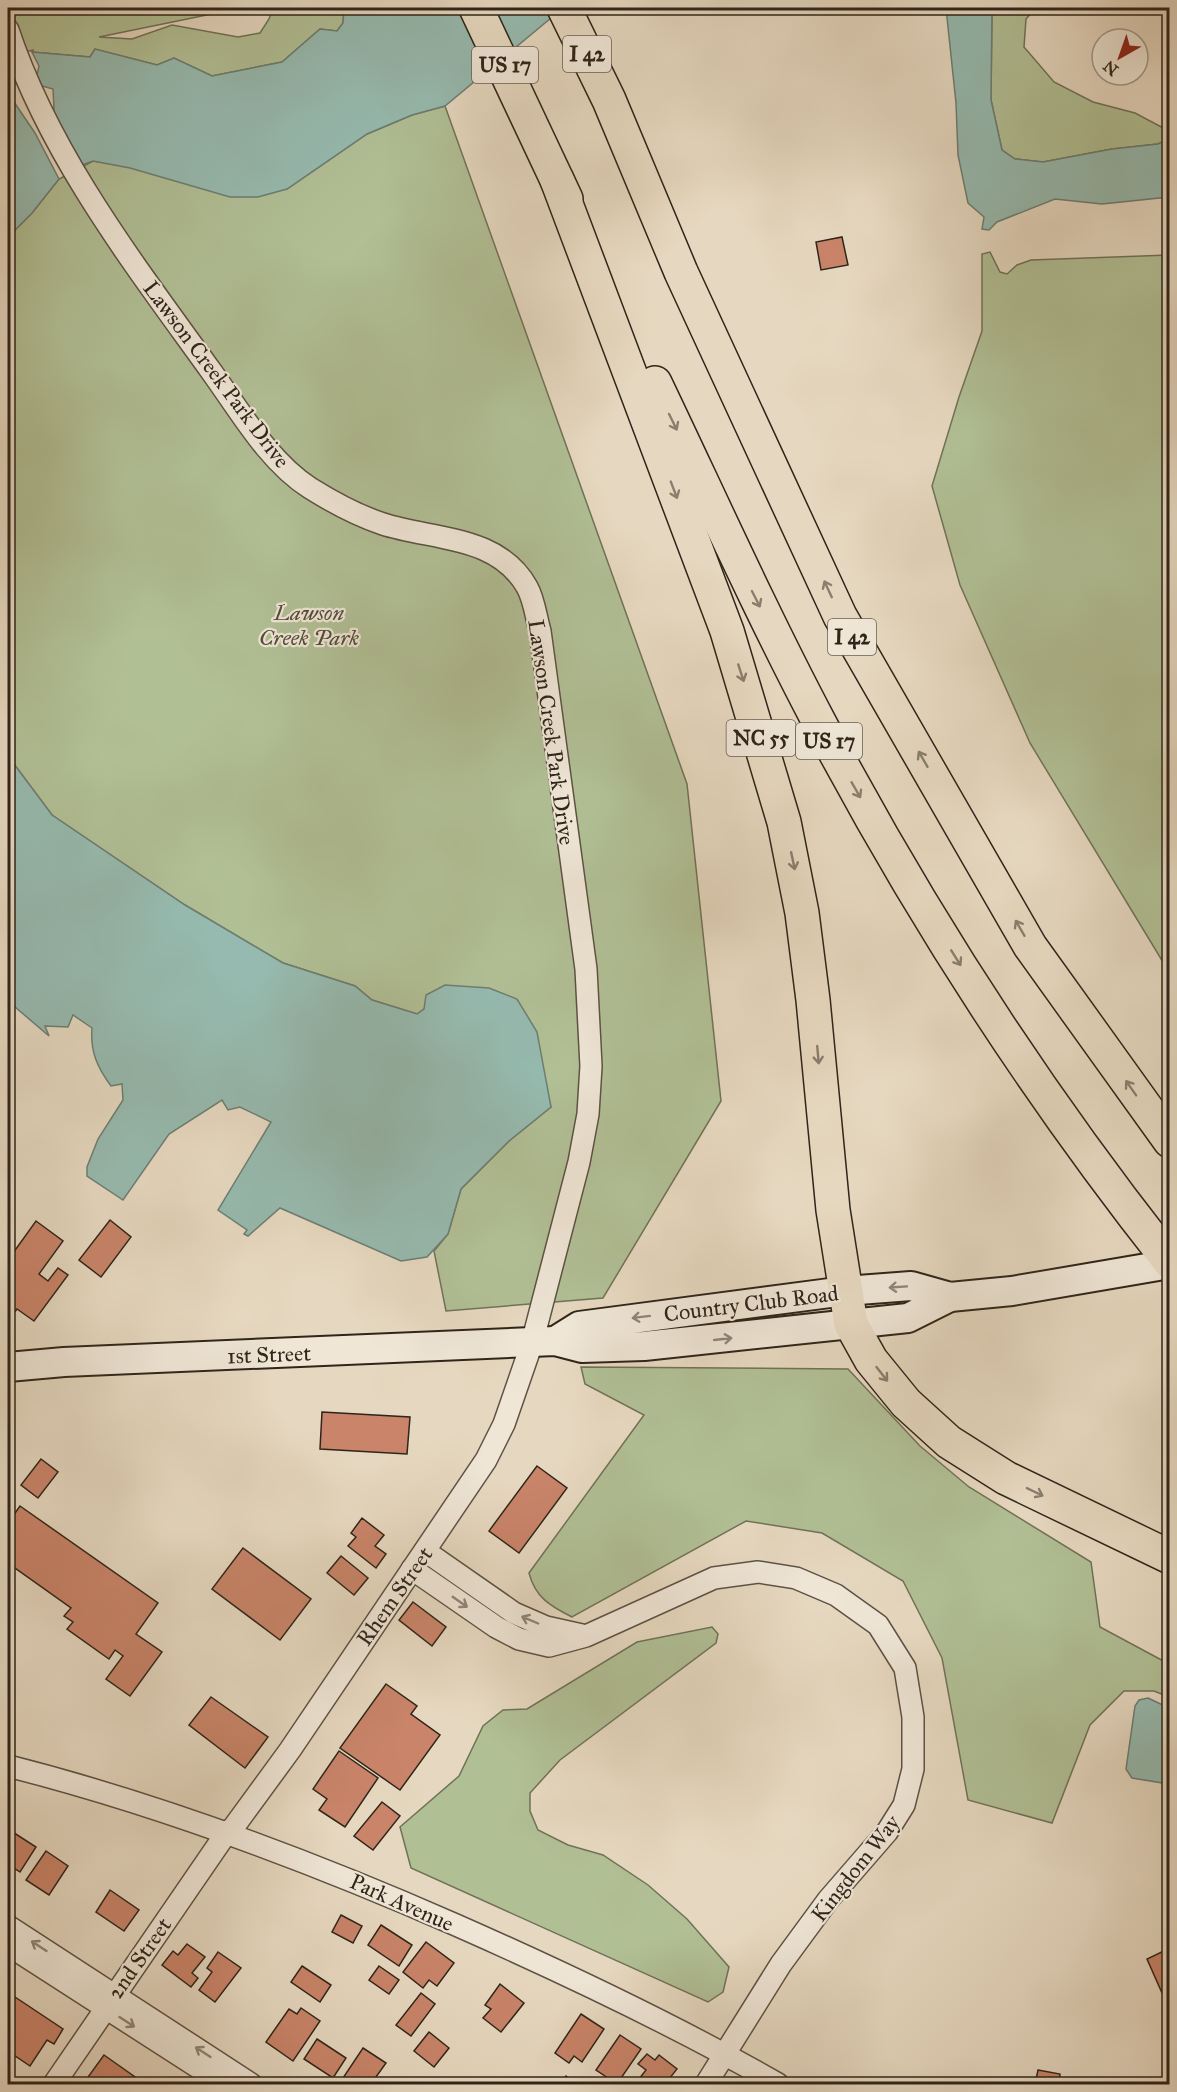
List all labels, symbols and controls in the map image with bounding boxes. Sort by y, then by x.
north arrow [1090,27,1150,87]
road number: I 42 [563,36,611,72]
road number: US 17 [472,47,538,83]
text: N [1099,56,1122,80]
street label: Lawson Creek Park Drive [137,275,296,473]
one-way arrow [668,413,680,431]
one-way arrow [670,480,681,499]
one-way arrow [821,581,833,599]
one-way arrow [751,589,762,607]
park label: Lawson Creek Park [259,599,359,651]
street label: Lawson Creek Park Drive [522,618,581,847]
road number: I 42 [828,619,876,655]
one-way arrow [737,663,748,682]
road number: NC 55 [726,720,795,756]
road number: US 17 [796,723,862,759]
one-way arrow [916,751,928,768]
one-way arrow [851,781,863,798]
one-way arrow [787,852,799,871]
one-way arrow [1014,920,1026,937]
one-way arrow [950,949,963,966]
one-way arrow [813,1044,824,1064]
one-way arrow [1125,1081,1137,1097]
street label: Country Club Road [662,1279,840,1328]
one-way arrow [889,1282,909,1293]
one-way arrow [632,1312,652,1323]
one-way arrow [712,1333,732,1344]
street label: 1st Street [227,1340,312,1369]
one-way arrow [876,1366,889,1382]
one-way arrow [1025,1486,1043,1498]
street label: Rhem Street [350,1541,438,1651]
one-way arrow [452,1596,468,1608]
one-way arrow [521,1614,539,1625]
street label: Kingdom Way [805,1809,906,1927]
street label: Park Avenue [346,1868,458,1937]
street label: 2nd Street [102,1912,177,2004]
one-way arrow [31,1940,48,1952]
one-way arrow [118,2016,135,2028]
one-way arrow [194,2046,211,2059]

